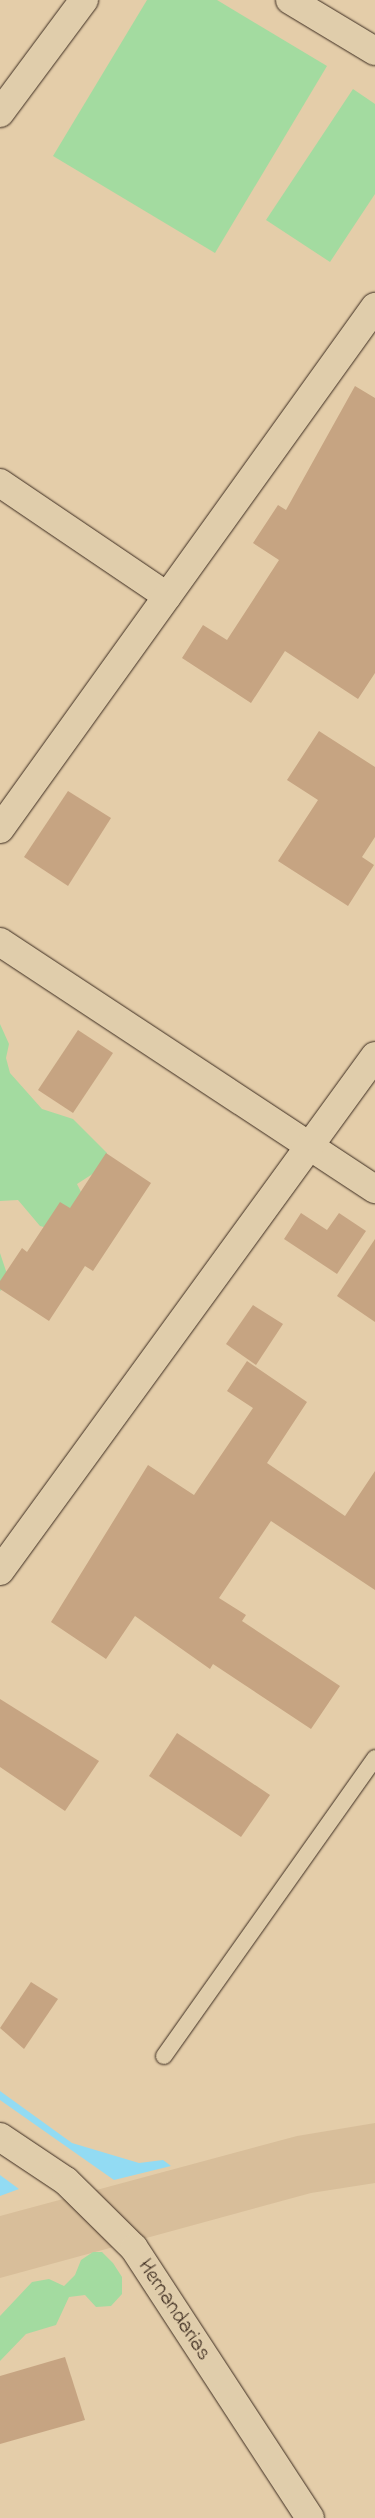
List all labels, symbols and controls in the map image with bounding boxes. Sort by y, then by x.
street label: Hernandarias [132,2255,216,2365]

